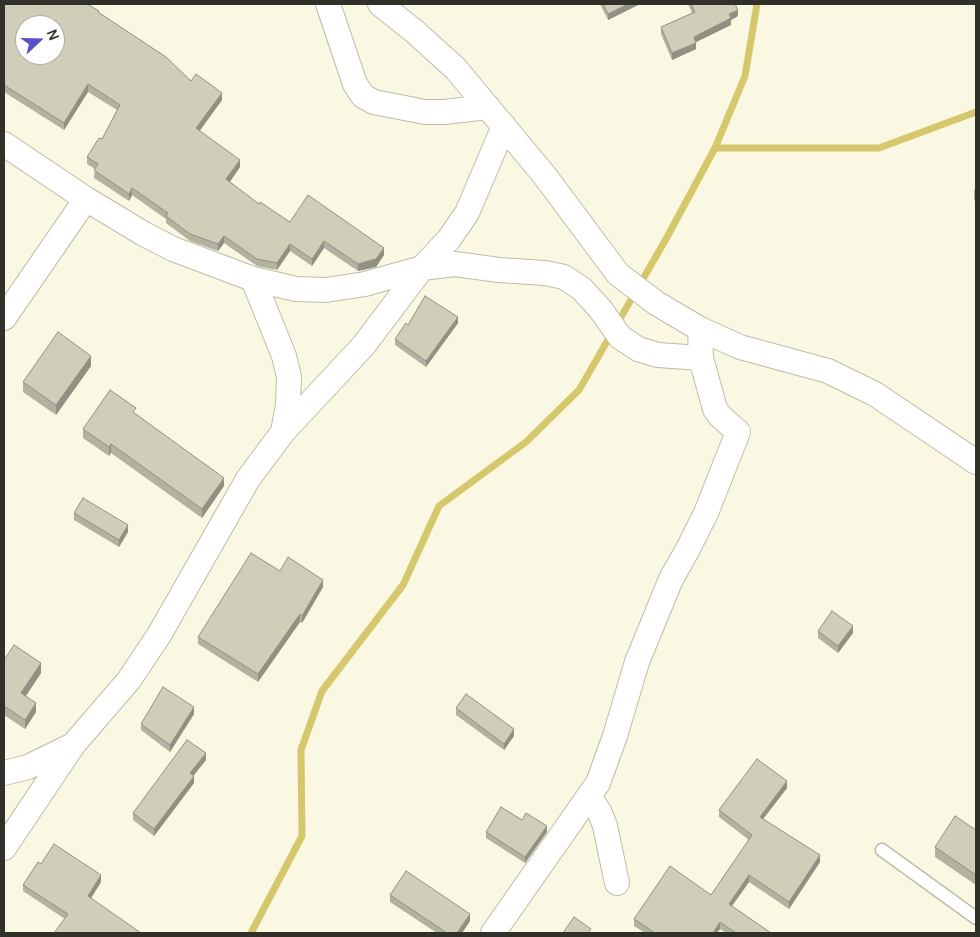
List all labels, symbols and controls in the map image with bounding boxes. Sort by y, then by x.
north arrow [15,15,65,65]
text: N [43,27,64,43]

